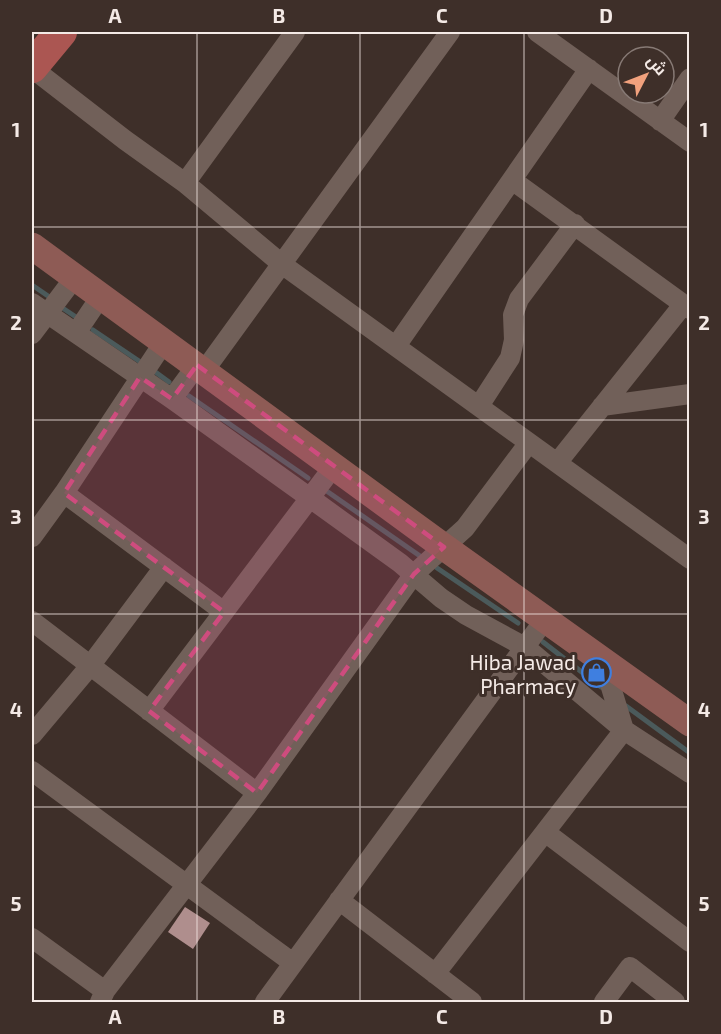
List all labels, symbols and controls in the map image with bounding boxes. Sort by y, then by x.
text: A [108,3,122,27]
text: B [273,3,285,27]
text: C [436,3,448,27]
text: D [599,3,613,27]
north arrow [616,45,676,105]
text: ش [643,51,671,79]
text: 1 [12,117,20,141]
text: 1 [700,117,708,141]
text: 2 [10,310,22,334]
text: 2 [698,310,710,334]
text: 3 [10,504,22,528]
text: 3 [698,504,710,528]
place label: Hiba Jawad Pharmacy [470,649,576,698]
shop icon: Hiba Jawad Pharmacy [581,657,613,689]
text: 4 [10,697,23,721]
text: 4 [698,697,711,721]
text: 5 [10,891,22,915]
text: 5 [698,891,710,915]
text: A [108,1004,122,1028]
text: B [273,1004,285,1028]
text: C [436,1004,448,1028]
text: D [599,1004,613,1028]

